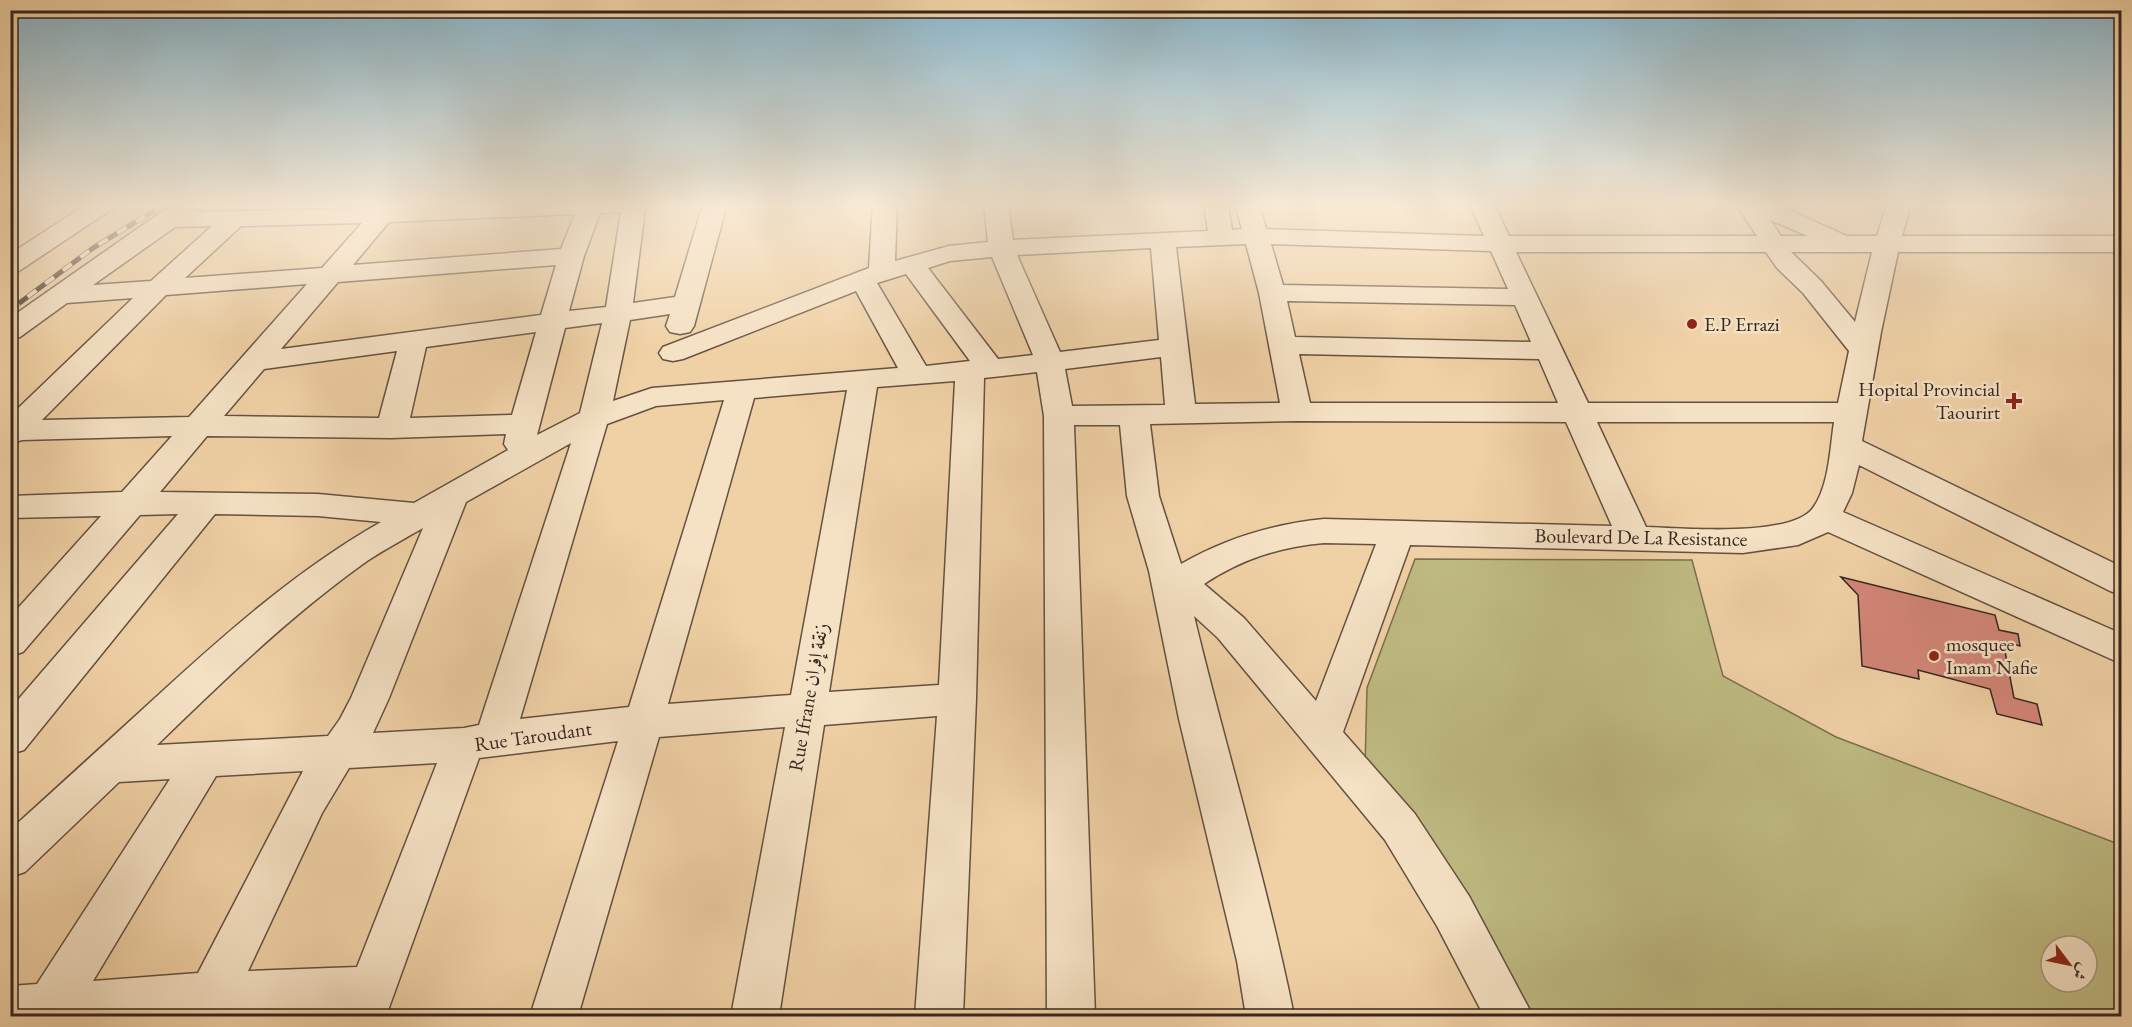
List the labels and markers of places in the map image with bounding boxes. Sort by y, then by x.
place label: E.P Errazi [1704,311,1780,337]
marker: E.P Errazi [1685,317,1699,331]
place label: Hopital Provincial Taourirt [1858,376,2001,425]
marker: Hopital Provincial Taourirt [2005,392,2023,410]
place label: mosquee Imam Nafie [1946,631,2038,680]
marker: mosquee Imam Nafie [1927,649,1941,663]

